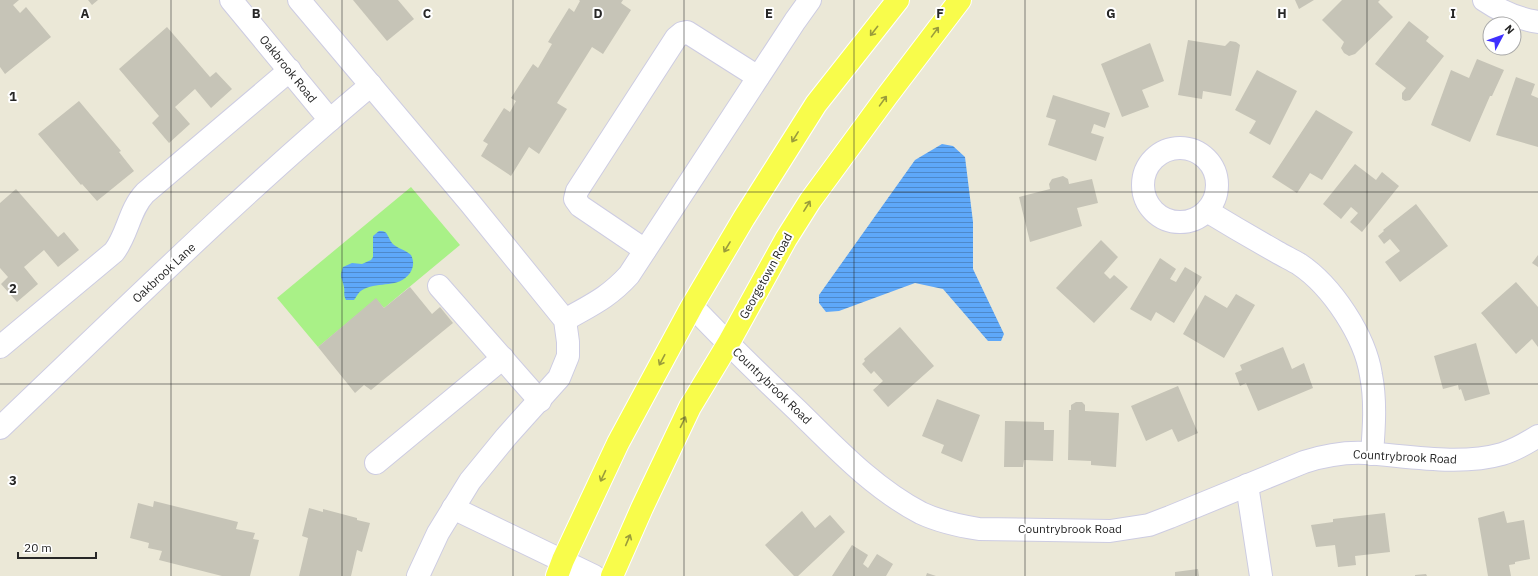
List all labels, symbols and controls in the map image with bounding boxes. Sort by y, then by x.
text: A [81,5,90,22]
text: B [252,5,261,22]
text: C [423,5,432,22]
text: D [593,5,603,22]
text: E [765,5,773,22]
text: F [936,5,944,22]
text: G [1106,5,1116,22]
text: H [1277,5,1287,22]
text: I [1450,5,1456,22]
north arrow [1482,16,1522,56]
text: N [1502,22,1517,37]
one-way arrow [870,25,878,36]
one-way arrow [931,26,939,37]
street label: Oakbrook Road [257,32,320,106]
text: 1 [9,88,17,105]
one-way arrow [879,95,887,106]
one-way arrow [791,131,799,142]
one-way arrow [803,201,811,212]
street label: Georgetown Road [736,230,795,321]
street label: Oakbrook Lane [129,239,199,306]
one-way arrow [722,241,730,253]
text: 2 [9,280,17,297]
street label: Countrybrook Road [730,344,815,427]
one-way arrow [658,354,666,366]
one-way arrow [680,417,687,429]
street label: Countrybrook Road [1353,446,1457,467]
one-way arrow [599,470,606,482]
text: 3 [9,472,17,489]
street label: Countrybrook Road [1018,521,1122,536]
scale bar [18,534,96,560]
one-way arrow [624,535,632,547]
text: 20 m [24,540,52,555]

